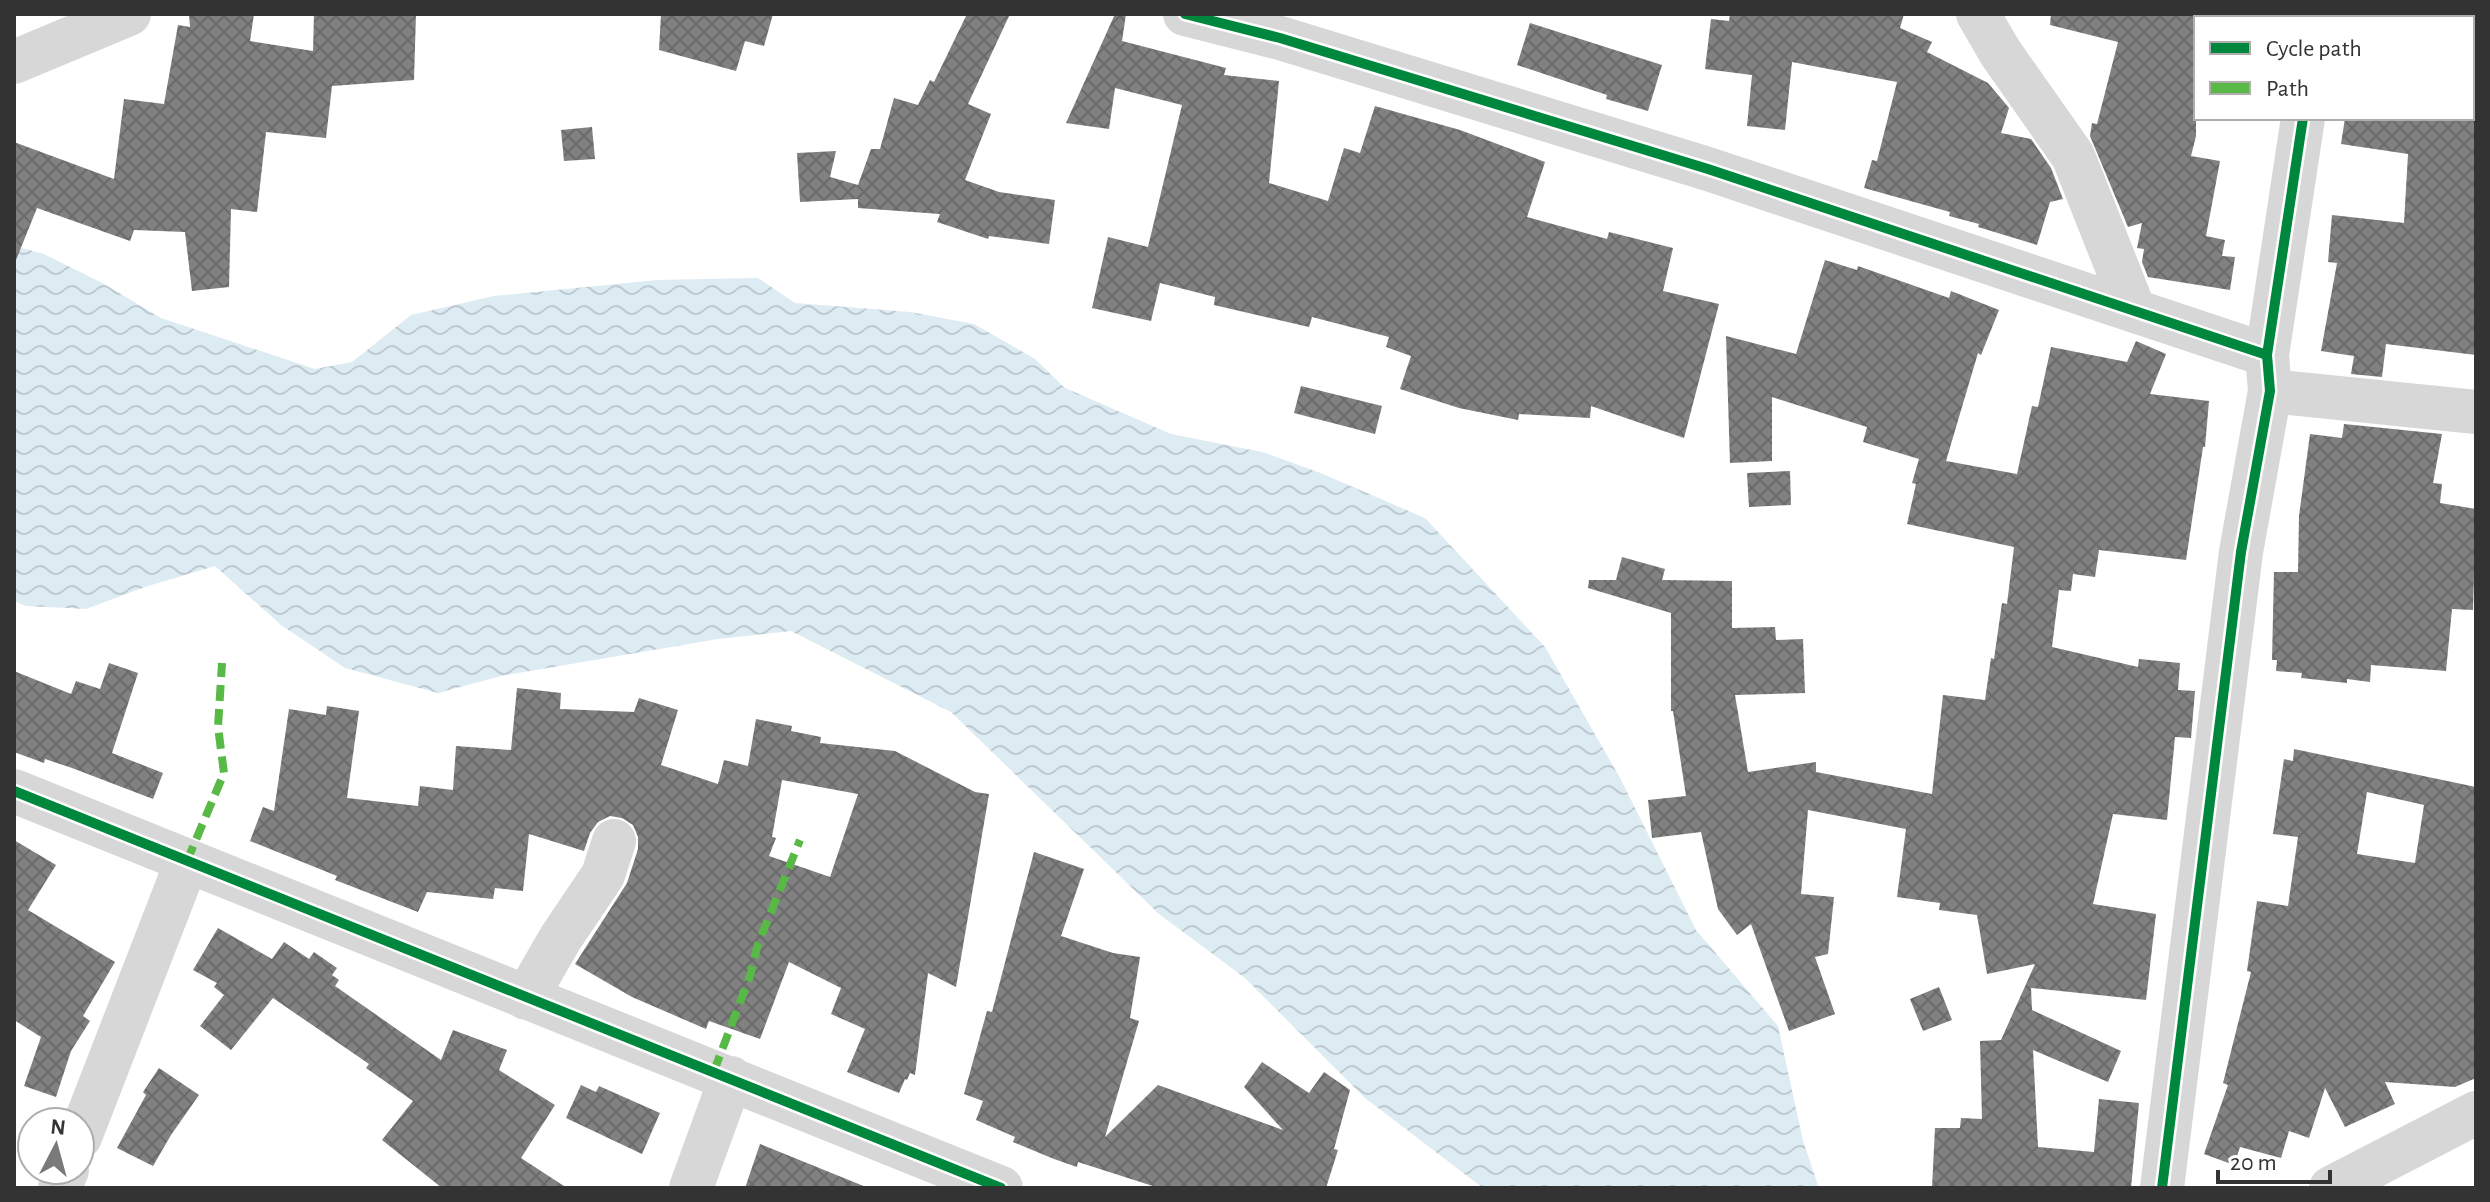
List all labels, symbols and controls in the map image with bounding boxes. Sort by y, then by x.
legend [2194,16,2474,120]
text: Cycle path [2266,37,2362,61]
text: Path [2266,77,2309,101]
north arrow [16,1106,96,1186]
text: N [49,1115,67,1139]
scale bar [2218,1134,2330,1184]
text: 20 m [2230,1151,2277,1175]

